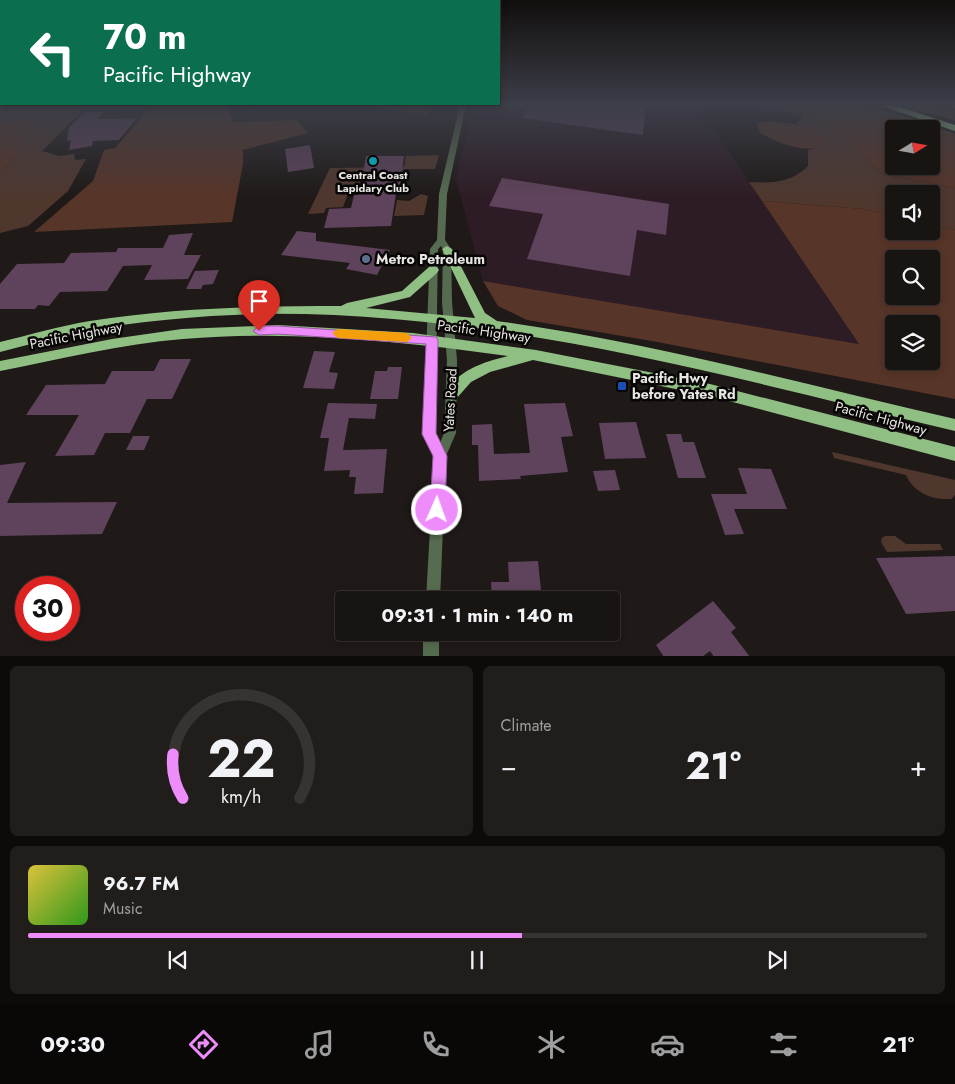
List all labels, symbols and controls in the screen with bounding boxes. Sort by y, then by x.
text: 70 m [103,12,186,62]
icon: left [20,20,85,85]
text: Pacific Highway [103,58,251,90]
north arrow [885,120,940,175]
map controls [885,120,940,370]
marker: Central Coast Lapidary Club [367,155,379,167]
place label: Central Coast Lapidary Club [337,167,409,196]
button: sound [885,185,940,240]
place label: Metro Petroleum [376,249,485,269]
button: search [885,250,940,305]
marker: Metro Petroleum [360,253,372,265]
pin [238,280,280,331]
icon: arrive [245,287,273,315]
street label: Pacific Highway [436,315,533,348]
button: layers [885,315,940,370]
street label: Pacific Highway [28,316,125,354]
street label: Yates Road [438,368,462,432]
place label: Pacific Hwy before Yates Rd [632,368,736,404]
marker: Pacific Hwy before Yates Rd [616,380,628,392]
street label: Pacific Highway [833,396,930,440]
position arrow [410,483,462,535]
speed limit sign: 30 [15,576,80,641]
text: 09:31 · 1 min · 140 m [382,602,573,629]
text: Climate [501,714,552,737]
text: 22 [207,721,275,797]
text: 21° [686,738,741,793]
text: − [501,746,517,787]
text: + [910,746,927,787]
text: km/h [221,784,261,810]
text: 96.7 FM [103,870,179,897]
text: Music [103,897,143,920]
icon: previous [164,946,192,974]
icon: pause [463,946,491,974]
icon: next [763,946,791,974]
icon: directions [186,1027,221,1062]
icon: music [302,1027,337,1062]
icon: phone [418,1027,453,1062]
icon: climate [534,1027,569,1062]
icon: car [650,1027,685,1062]
icon: filters [766,1027,801,1062]
text: 09:30 [41,1028,105,1060]
text: 21° [882,1028,914,1060]

